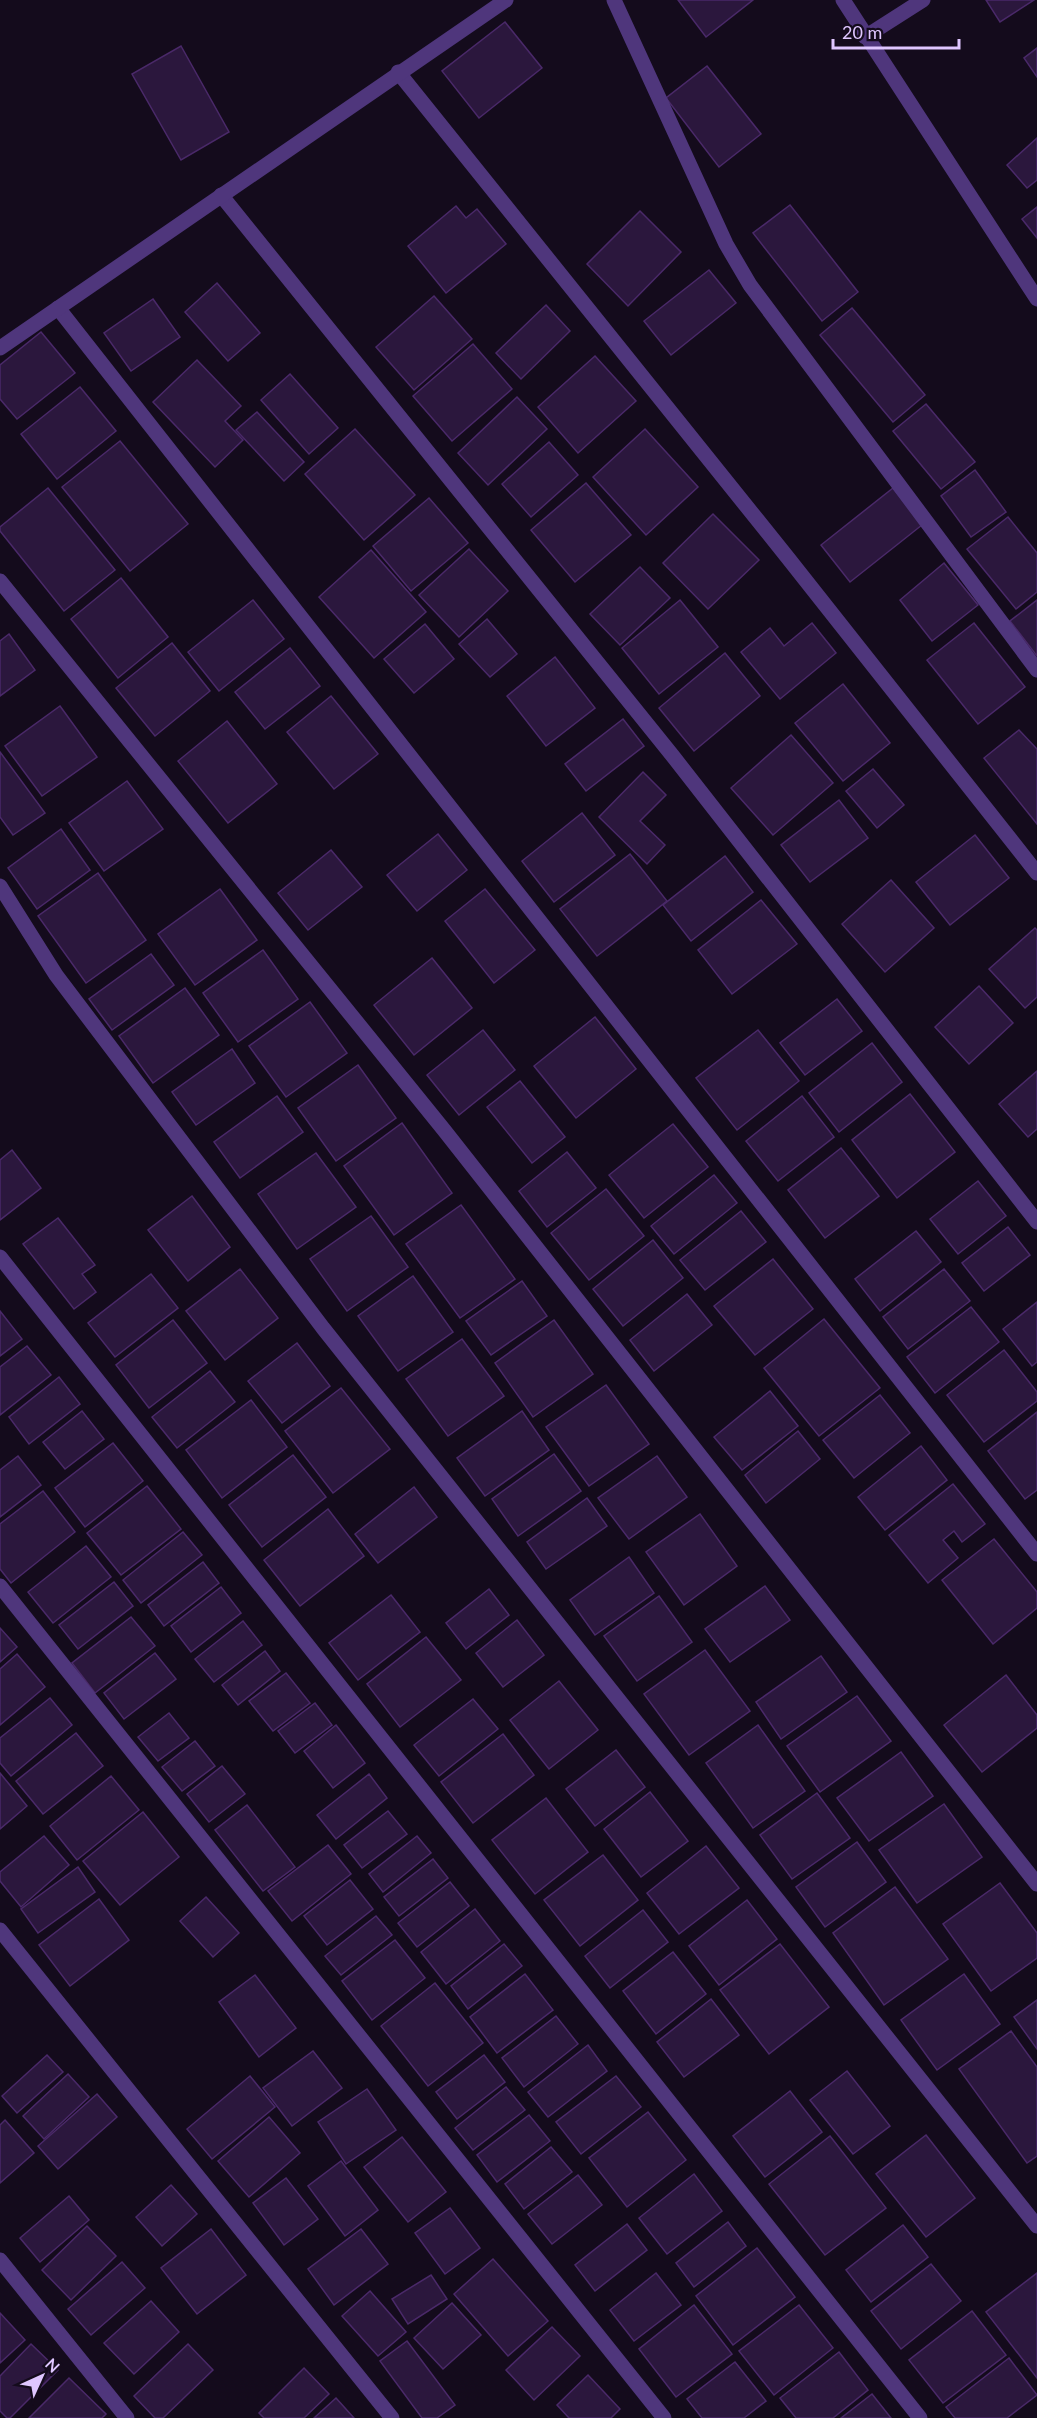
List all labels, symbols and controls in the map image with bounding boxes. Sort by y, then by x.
scale bar [833,12,959,50]
text: 20 m [842,21,882,43]
north arrow [12,2346,72,2406]
text: N [42,2354,64,2376]

